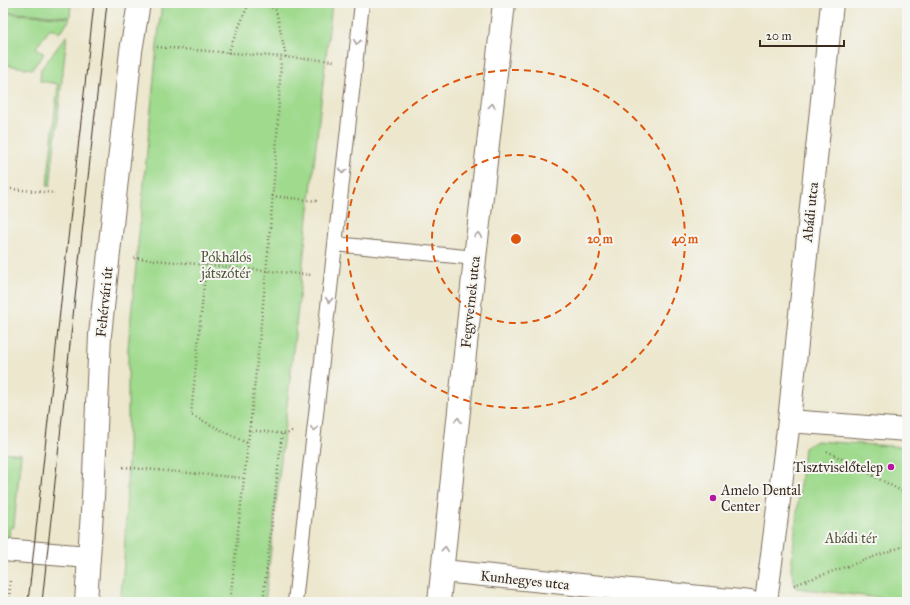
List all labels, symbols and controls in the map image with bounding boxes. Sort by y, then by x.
scale bar [760,22,844,48]
text: 20 m [766,29,792,43]
one-way arrow [353,39,362,45]
one-way arrow [487,103,496,109]
one-way arrow [339,168,348,174]
street label: Abádi utca [799,181,822,244]
one-way arrow [473,232,482,238]
centre of rings [509,232,523,246]
text: 20 m [587,232,614,246]
text: 40 m [672,232,699,247]
park label: Pókhálós játszótér [199,249,251,282]
street label: Fegyvernek utca [457,255,484,349]
street label: Fehérvári út [92,266,117,338]
one-way arrow [324,297,333,303]
one-way arrow [454,417,463,423]
one-way arrow [310,426,319,432]
place label: Tisztviselőtelep [793,459,883,476]
marker: Tisztviselőtelep [886,462,896,472]
place label: Amelo Dental Center [720,482,801,515]
marker: Amelo Dental Center [708,493,718,503]
park label: Abádi tér [824,530,878,547]
one-way arrow [440,546,449,552]
street label: Kunhegyes utca [480,567,570,594]

